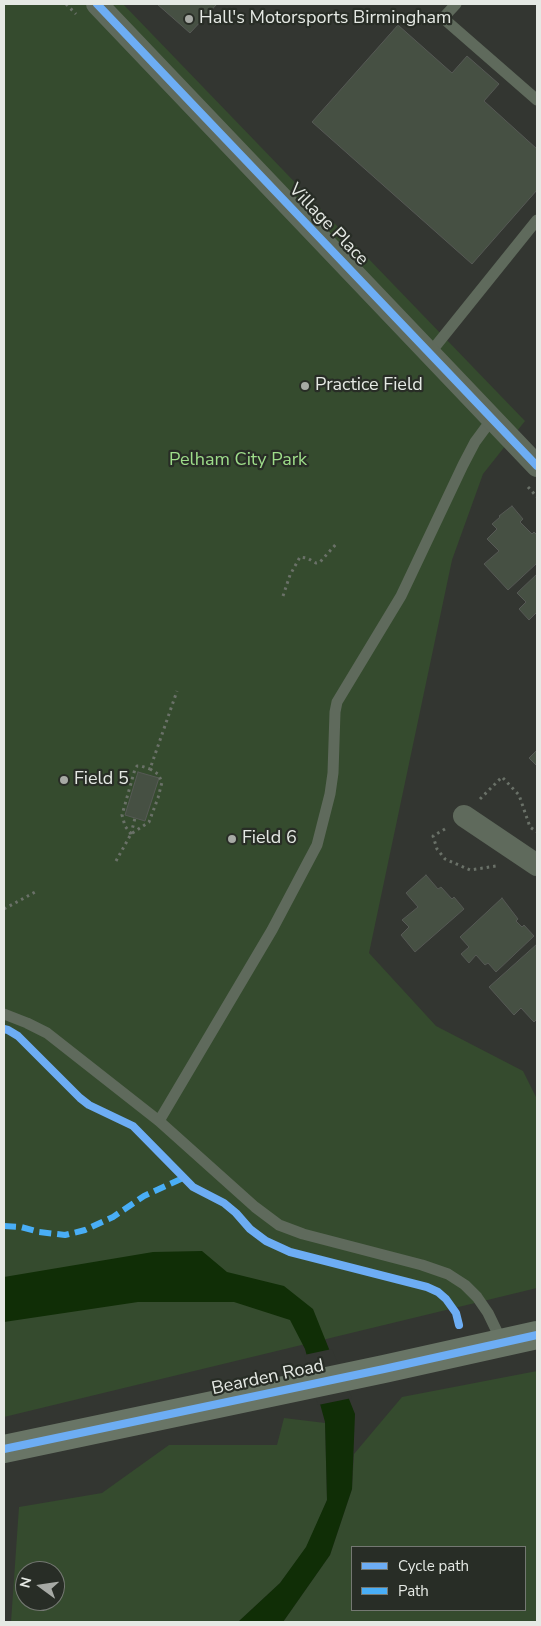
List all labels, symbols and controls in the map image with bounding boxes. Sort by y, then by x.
place label: Hall's Motorsports Birmingham [199,8,451,30]
marker: Hall's Motorsports Birmingham [183,13,195,25]
street label: Village Place [284,180,372,270]
place label: Practice Field [315,375,423,397]
marker: Practice Field [299,380,311,392]
park label: Pelham City Park [169,450,307,472]
place label: Field 5 [74,769,129,791]
marker: Field 5 [58,774,70,786]
place label: Field 6 [242,828,297,850]
marker: Field 6 [226,833,238,845]
street label: Bearden Road [210,1356,326,1400]
legend [351,1546,526,1611]
text: Cycle path [398,1556,469,1576]
north arrow [15,1561,65,1611]
text: N [15,1575,36,1590]
text: Path [398,1581,429,1601]

